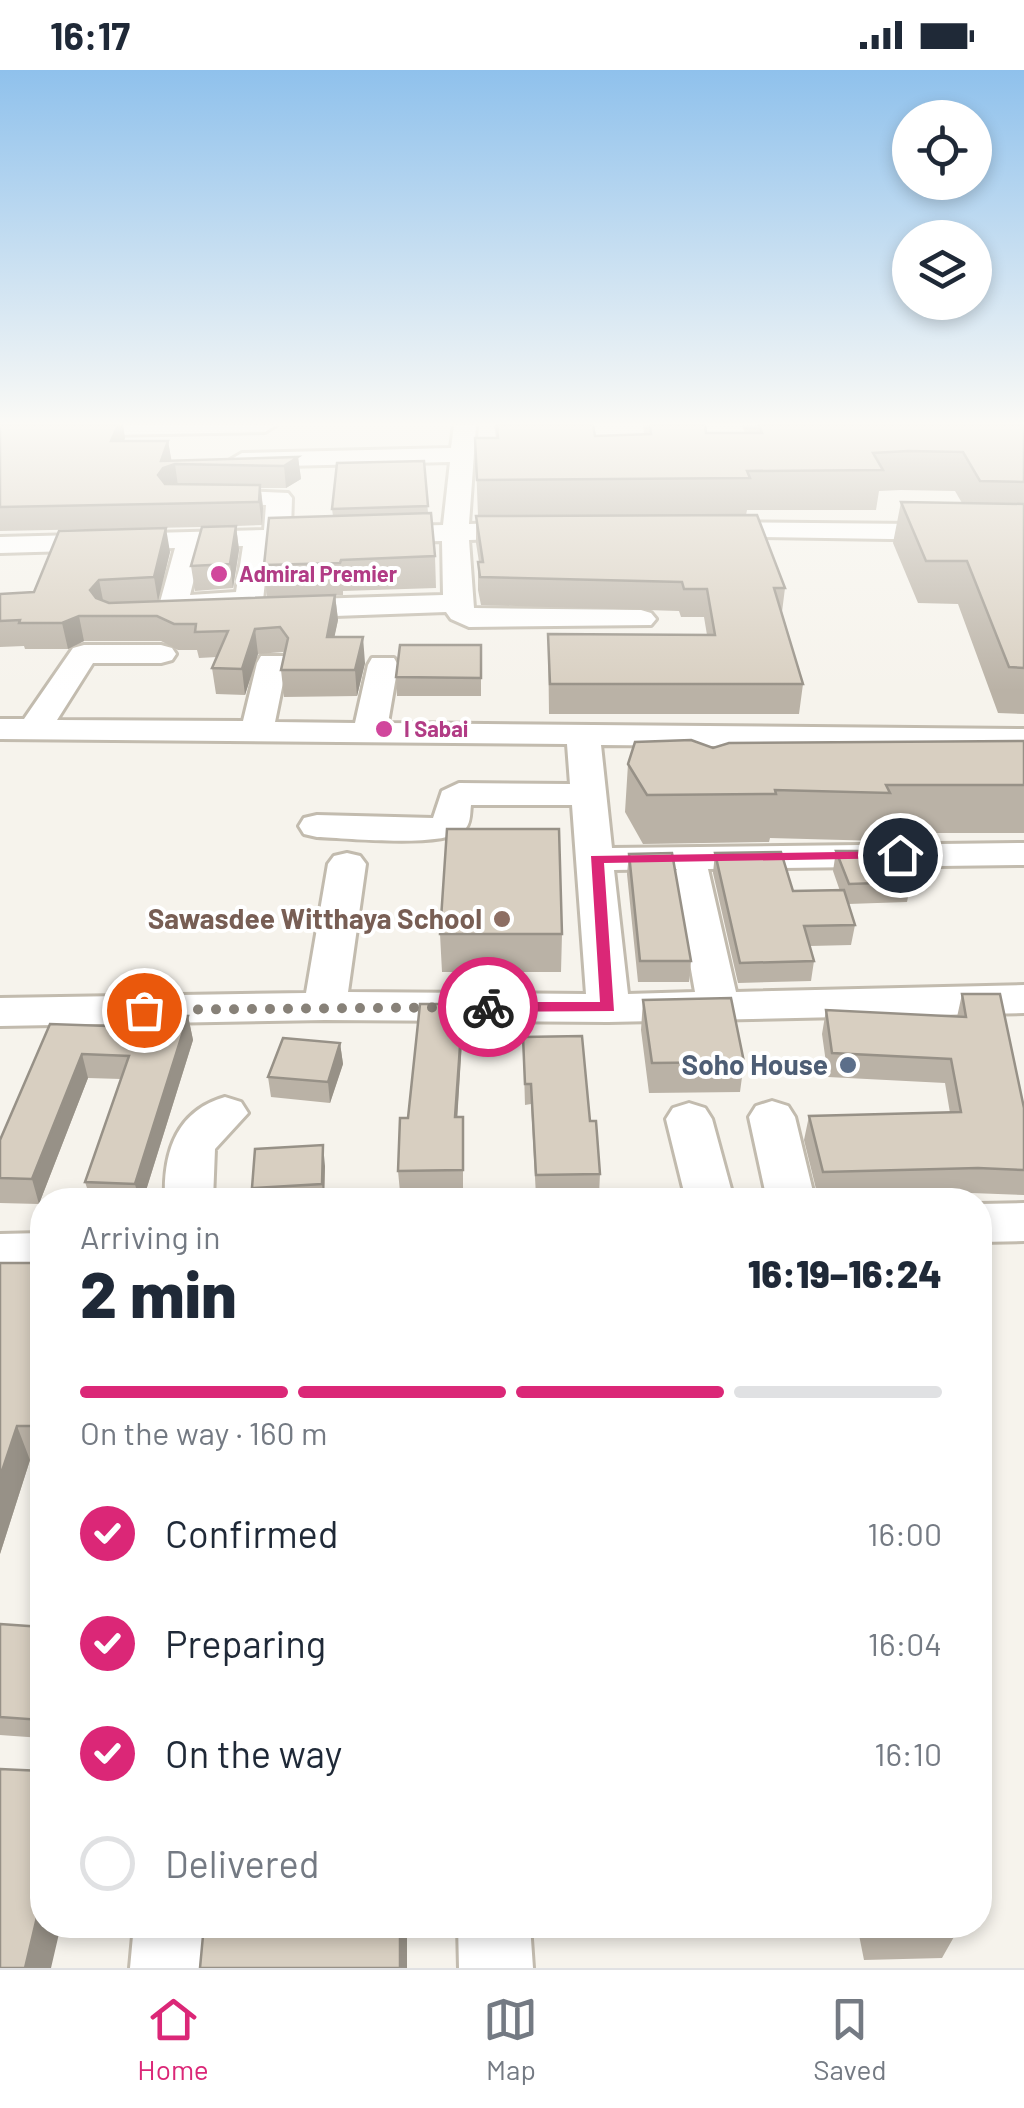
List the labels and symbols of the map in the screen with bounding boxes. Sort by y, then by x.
place label: Admiral Premier [239,560,398,586]
marker: Admiral Premier [208,563,230,585]
place label: I Sabai [404,715,468,741]
marker: I Sabai [373,718,395,740]
pin [858,813,943,898]
place label: Sawasdee Witthaya School [148,901,482,935]
marker: Sawasdee Witthaya School [491,908,513,930]
courier [438,957,538,1057]
pin [102,968,187,1053]
place label: Soho House [682,1047,828,1081]
marker: Soho House [837,1054,859,1076]

